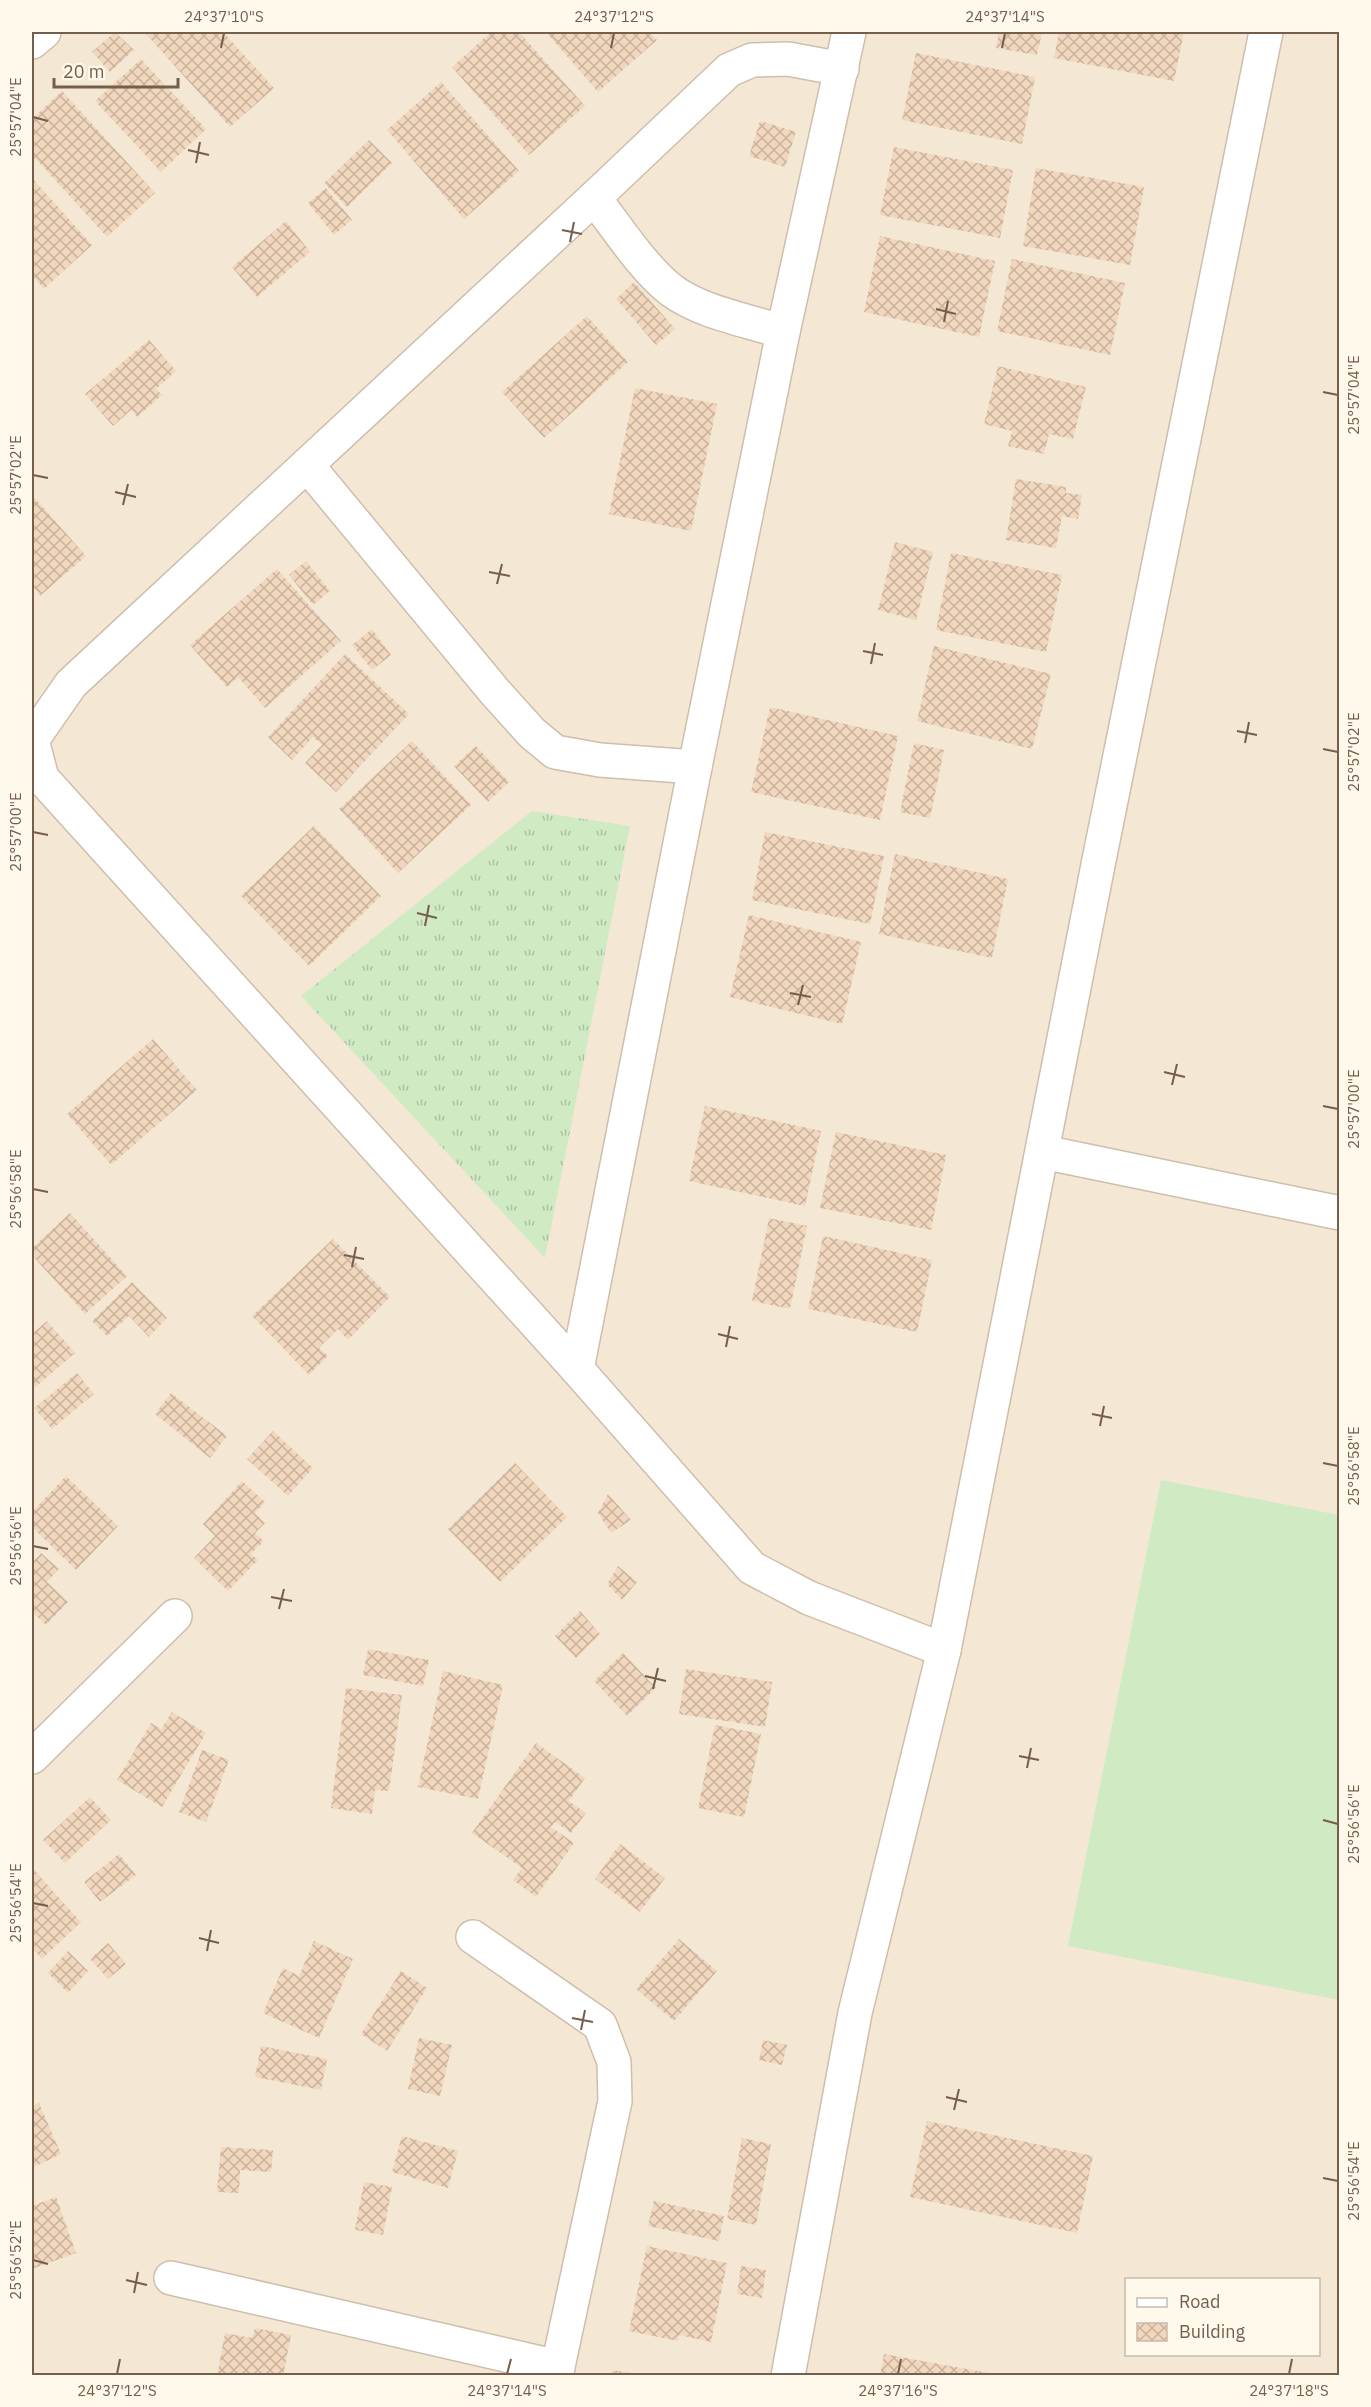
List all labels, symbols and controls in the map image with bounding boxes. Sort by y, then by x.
text: 24°37'10"S [184,7,264,26]
text: 24°37'12"S [574,7,654,26]
text: 24°37'14"S [965,7,1045,26]
scale bar [54,51,178,89]
text: 20 m [63,60,105,83]
text: 25°57'04"E [6,77,25,157]
text: 25°57'04"E [1344,355,1363,435]
text: 25°57'02"E [6,435,25,515]
text: 25°57'02"E [1344,712,1363,792]
text: 25°57'00"E [6,792,25,872]
text: 25°57'00"E [1344,1069,1363,1149]
text: 25°56'58"E [6,1149,25,1229]
text: 25°56'58"E [1344,1426,1363,1506]
text: 25°56'56"E [6,1506,25,1586]
text: 25°56'56"E [1344,1784,1363,1864]
text: 25°56'54"E [6,1863,25,1943]
text: 25°56'54"E [1344,2141,1363,2221]
text: 25°56'52"E [6,2220,25,2300]
legend [1125,2278,1320,2356]
text: Road [1179,2290,1220,2313]
text: Building [1179,2320,1246,2343]
text: 24°37'12"S [77,2381,157,2400]
text: 24°37'14"S [467,2381,547,2400]
text: 24°37'16"S [858,2381,938,2400]
text: 24°37'18"S [1249,2381,1329,2400]

